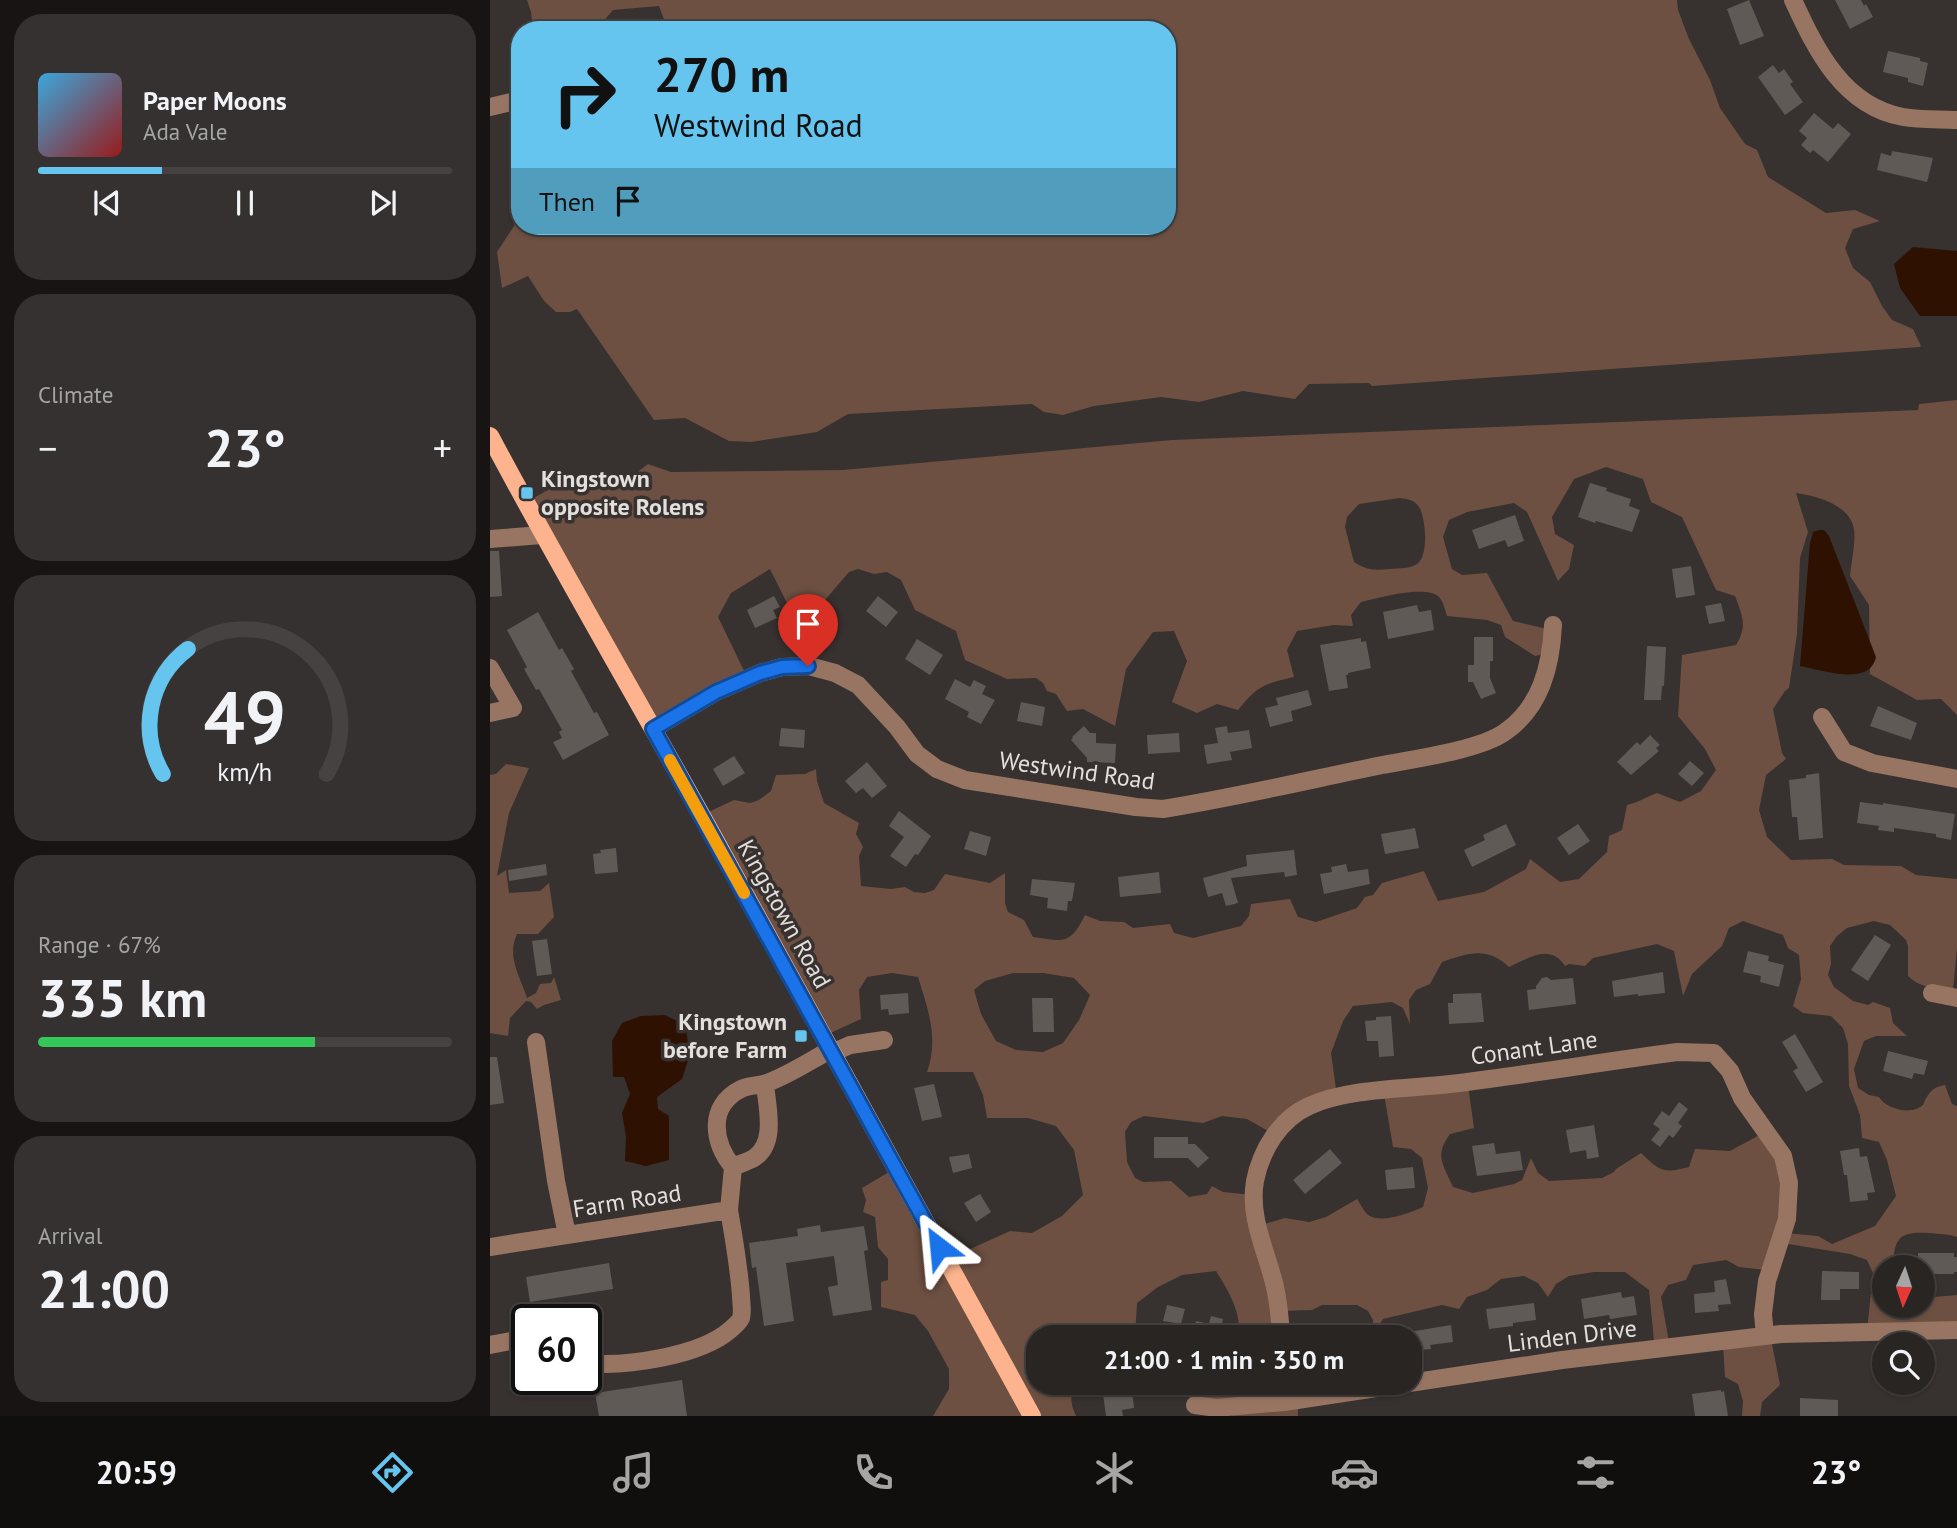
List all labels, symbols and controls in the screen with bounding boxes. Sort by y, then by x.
text: 270 m [654,42,789,106]
icon: right [539,49,630,140]
text: Paper Moons [143,84,287,117]
text: Westwind Road [654,104,863,146]
text: Ada Vale [143,117,227,146]
icon: arrive [609,182,647,220]
icon: previous [88,184,126,222]
icon: pause [226,184,264,222]
icon: next [364,184,402,222]
text: Then [539,185,595,218]
text: Climate [38,380,113,409]
text: 23° [204,414,286,481]
text: − [38,423,57,472]
text: + [433,423,452,472]
place label: Kingstown opposite Rolens [541,463,704,522]
marker: Kingstown opposite Rolens [519,485,535,501]
pin [778,594,838,666]
icon: arrive [789,605,827,643]
text: 49 [204,670,286,764]
street label: Westwind Road [997,744,1157,797]
text: km/h [218,756,272,788]
street label: Kingstown Road [731,834,838,994]
text: Range · 67% [38,930,161,959]
text: 335 km [38,964,207,1031]
place label: Kingstown before Farm [663,1006,787,1065]
street label: Conant Lane [1469,1023,1599,1072]
marker: Kingstown before Farm [793,1028,809,1044]
street label: Farm Road [571,1177,683,1224]
position arrow [902,1210,976,1284]
text: Arrival [38,1221,102,1250]
text: 21:00 [38,1255,170,1322]
north arrow [1872,1255,1936,1318]
map controls [1872,1255,1935,1395]
speed limit sign: 60 [511,1304,602,1395]
street label: Linden Drive [1505,1312,1639,1359]
button: search [1872,1332,1935,1395]
text: 21:00 · 1 min · 350 m [1104,1343,1344,1376]
icon: directions [368,1448,417,1497]
icon: music [609,1448,658,1497]
icon: phone [849,1448,898,1497]
icon: climate [1090,1448,1139,1497]
icon: car [1330,1448,1379,1497]
icon: filters [1571,1448,1620,1497]
text: 20:59 [96,1451,177,1493]
text: 23° [1811,1451,1861,1493]

